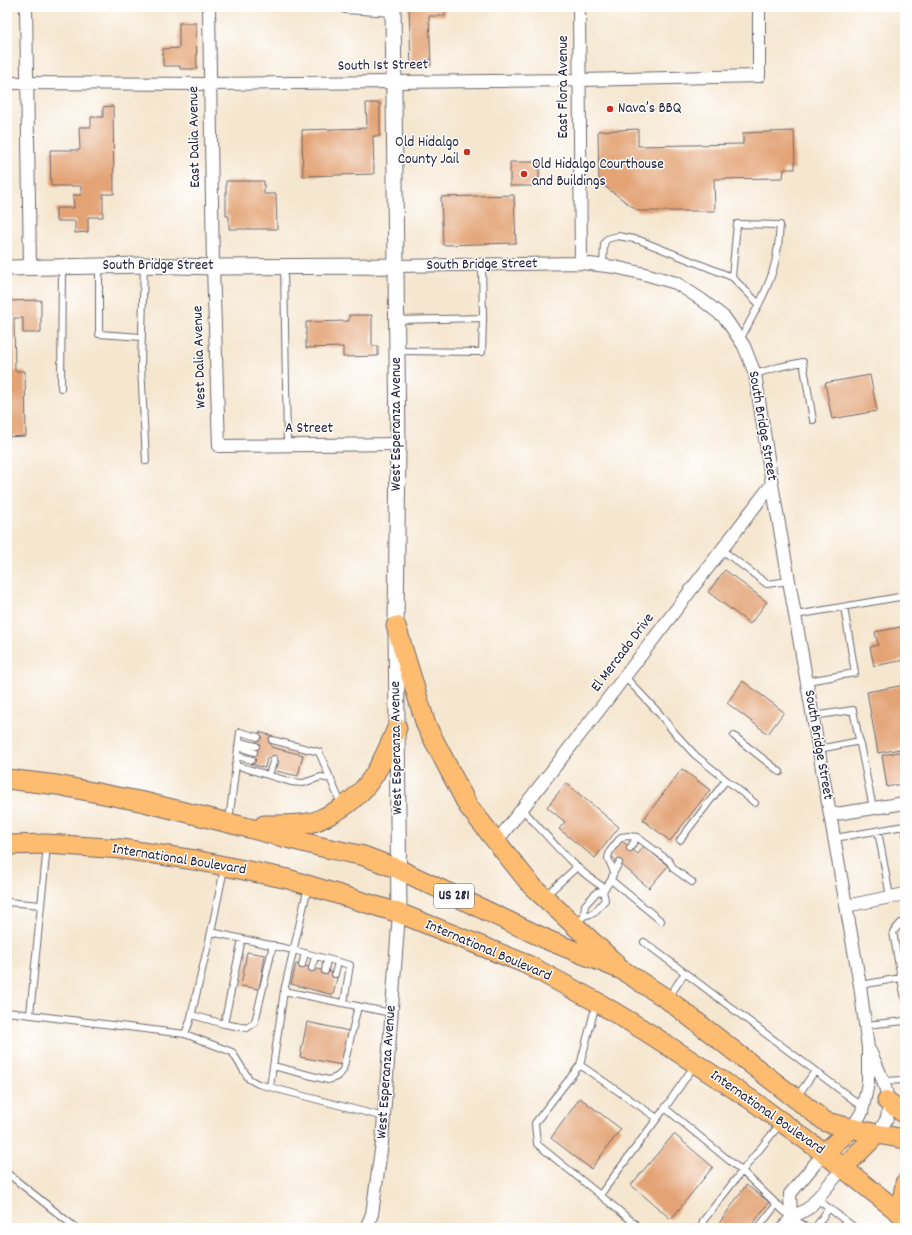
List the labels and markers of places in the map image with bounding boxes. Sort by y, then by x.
place label: Nava’s BBQ [618,98,682,120]
marker: Nava’s BBQ [605,104,615,114]
place label: Old Hidalgo County Jail [395,132,459,171]
marker: Old Hidalgo County Jail [462,147,472,157]
place label: Old Hidalgo Courthouse and Buildings [532,154,664,193]
marker: Old Hidalgo Courthouse and Buildings [519,169,529,179]

